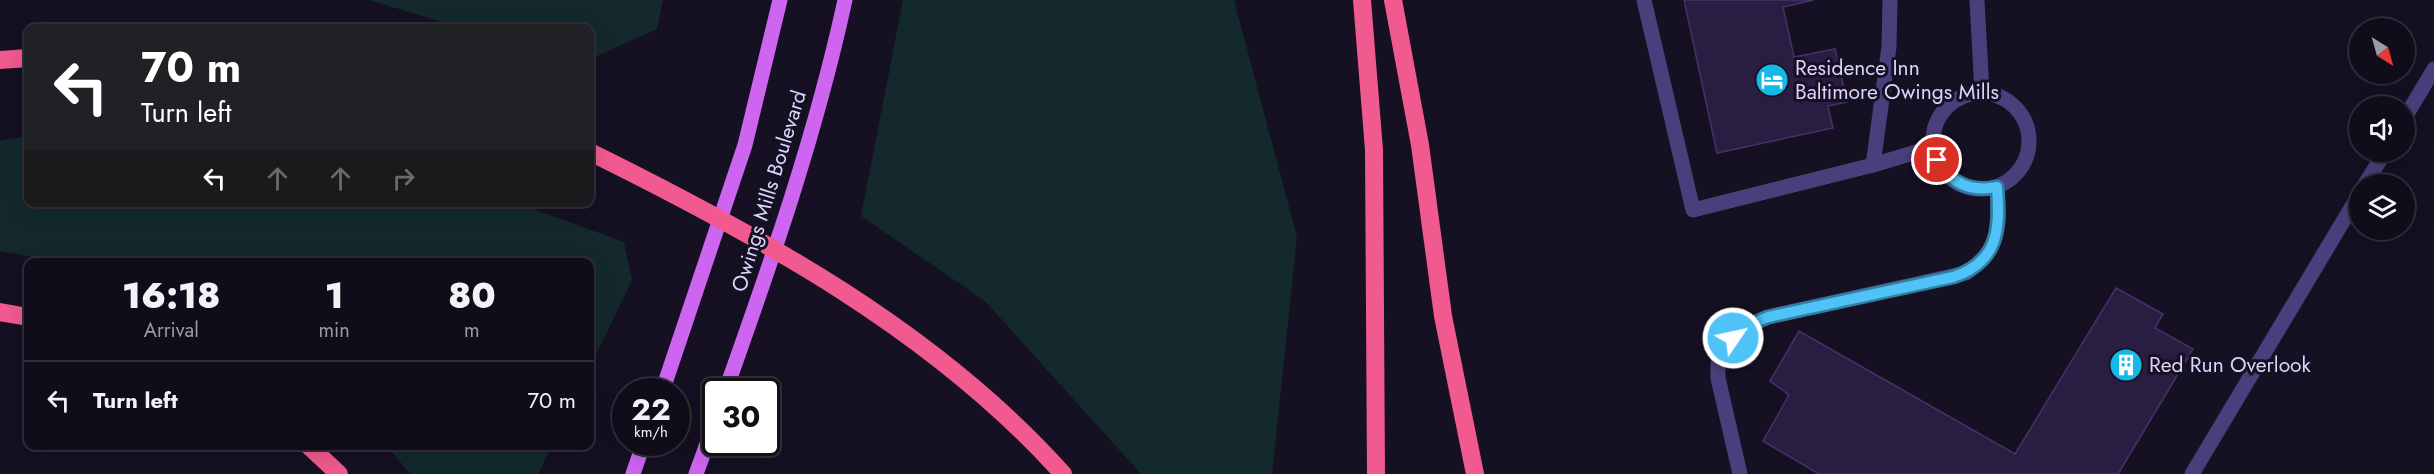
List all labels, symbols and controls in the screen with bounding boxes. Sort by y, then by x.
north arrow [2349,18,2415,84]
map controls [2349,18,2415,240]
text: 70 m [141,37,241,98]
icon: left [42,48,120,126]
place label: Residence Inn Baltimore Owings Mills [1795,53,1999,107]
hotel icon: Residence Inn Baltimore Owings Mills [1754,62,1790,98]
street label: Owings Mills Boulevard [724,87,814,295]
text: Turn left [141,93,231,132]
button: sound [2349,96,2415,162]
pin [1911,134,1962,185]
icon: arrive [1920,143,1953,176]
icon: left [198,162,231,195]
icon: ahead [261,162,294,195]
icon: ahead [324,162,357,195]
icon: right [387,162,420,195]
button: layers [2349,174,2415,240]
text: 16:18 [122,269,220,321]
text: 1 [325,269,344,321]
text: 80 [448,269,496,321]
position arrow [1701,306,1765,370]
text: Arrival [144,316,199,345]
text: min [319,316,350,345]
text: m [464,316,480,345]
building icon: Red Run Overlook [2108,347,2144,383]
place label: Red Run Overlook [2149,350,2312,380]
speed limit sign: 30 [702,378,780,456]
icon: left [42,384,75,417]
text: Turn left [93,384,178,416]
text: 70 m [527,384,576,416]
text: 22 [631,388,671,431]
text: km/h [634,421,668,443]

